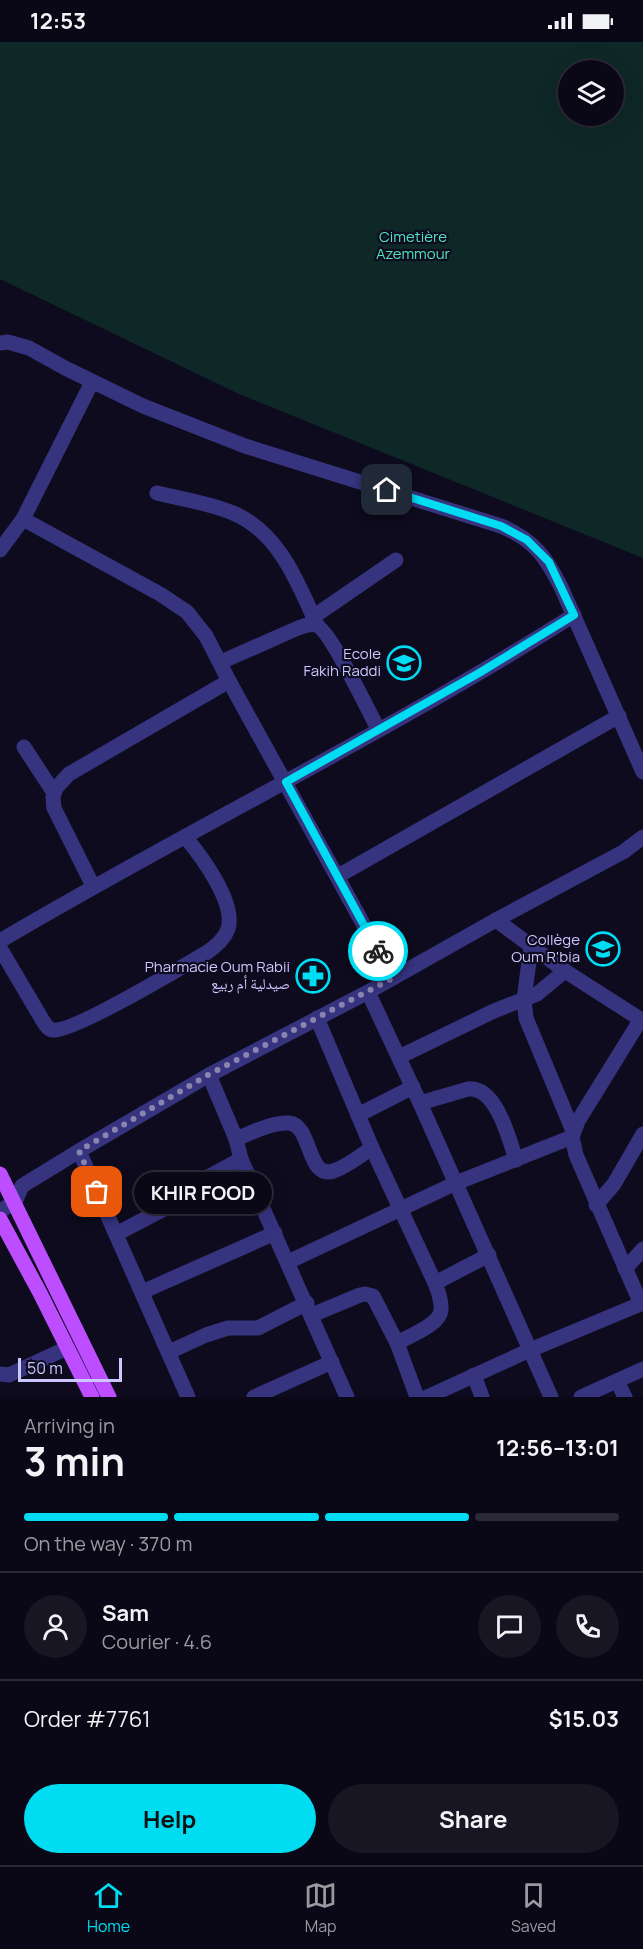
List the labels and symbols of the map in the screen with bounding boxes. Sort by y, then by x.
park label: Cimetière Azemmour [376,226,451,264]
pin [361,464,412,515]
place label: Ecole Fakih Raddi [303,643,381,681]
school or university icon: Ecole Fakih Raddi [386,645,422,681]
courier [348,921,408,981]
place label: Collège Oum R'bia [511,929,580,967]
school or university icon: Collège Oum R'bia [585,931,621,967]
place label: Pharmacie Oum Rabii صيدلية أم ربيع [145,956,290,994]
pharmacy icon: Pharmacie Oum Rabii صيدلية أم ربيع [295,958,331,994]
pin [71,1166,122,1217]
callout: KHIR FOOD [133,1171,271,1213]
scale bar [18,1355,122,1382]

